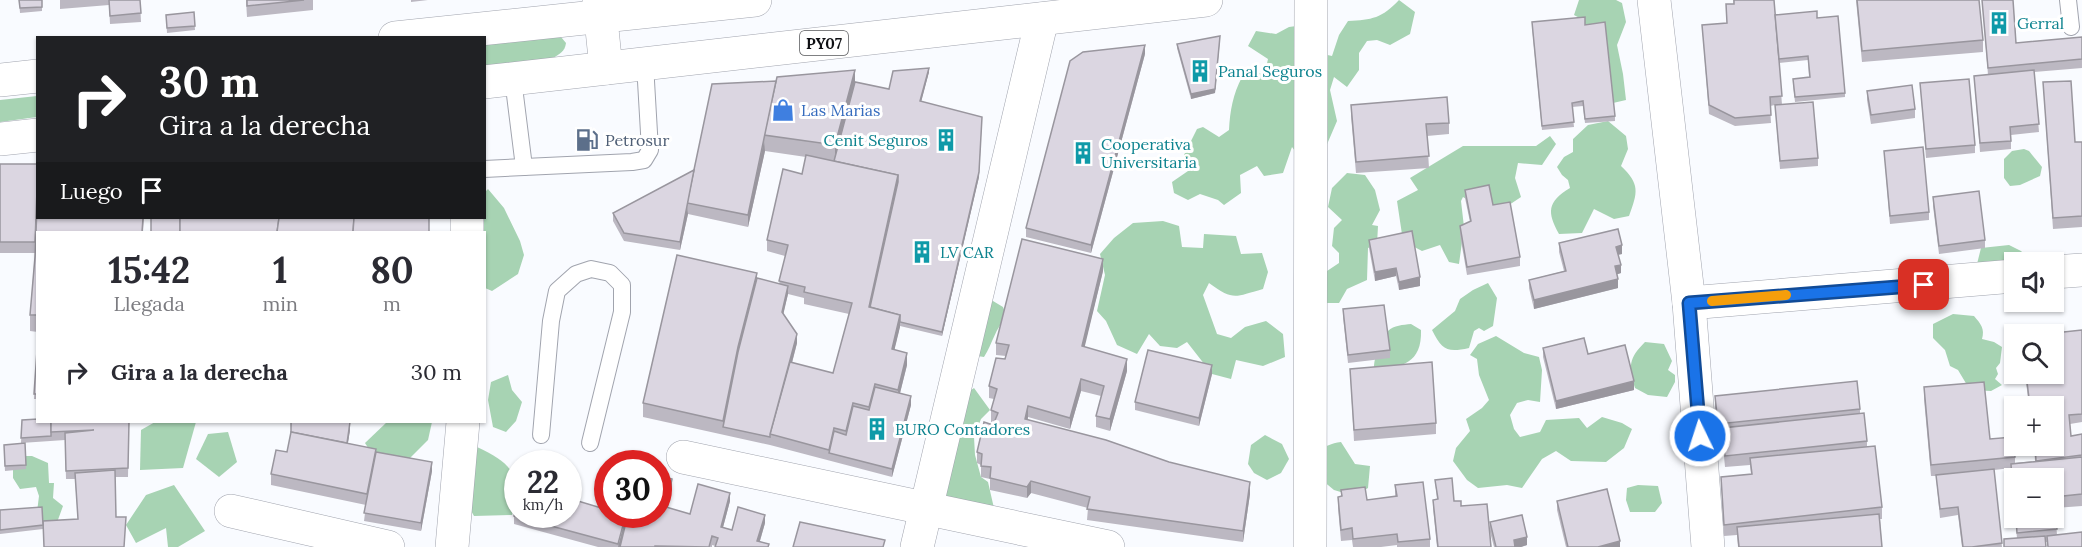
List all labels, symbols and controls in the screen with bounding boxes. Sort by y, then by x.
building icon: Gerral [1986,10,2012,36]
place label: Gerral [2017,13,2064,33]
road number: PY07 [800,31,848,55]
text: 30 m [159,55,259,109]
building icon: Panal Seguros [1187,58,1213,84]
icon: right [60,60,138,138]
place label: Panal Seguros [1218,61,1322,81]
shop icon: Las Marias [770,97,796,123]
place label: Las Marias [801,100,881,120]
text: Gira a la derecha [159,108,370,142]
fuel station icon: Petrosur [574,127,600,153]
building icon: Cenit Seguros [933,127,959,153]
place label: Petrosur [605,130,669,150]
place label: Cenit Seguros [824,130,928,150]
place label: Cooperativa Universitaria [1101,134,1197,172]
building icon: Cooperativa Universitaria [1070,140,1096,166]
icon: arrive [135,174,168,207]
text: Luego [60,177,123,205]
building icon: LV CAR [909,239,935,265]
place label: LV CAR [940,242,995,262]
text: 15:42 [108,247,190,293]
text: 1 [273,247,288,293]
text: 80 [370,247,414,293]
map controls [2004,252,2064,528]
button: sound [2004,252,2064,312]
pin [1898,259,1949,310]
icon: arrive [1907,268,1940,301]
text: Llegada [113,291,185,316]
text: min [262,291,298,316]
text: m [383,291,401,316]
button: search [2004,324,2064,384]
icon: right [60,356,93,389]
text: Gira a la derecha [111,358,288,386]
text: 30 m [411,358,462,386]
button: + [2004,396,2064,456]
position arrow [1668,404,1732,468]
building icon: BURO Contadores [864,416,890,442]
place label: BURO Contadores [895,419,1030,439]
speed limit sign: 30 [594,450,672,528]
text: 22 [527,463,559,501]
button: − [2004,468,2064,528]
text: km/h [523,495,563,514]

